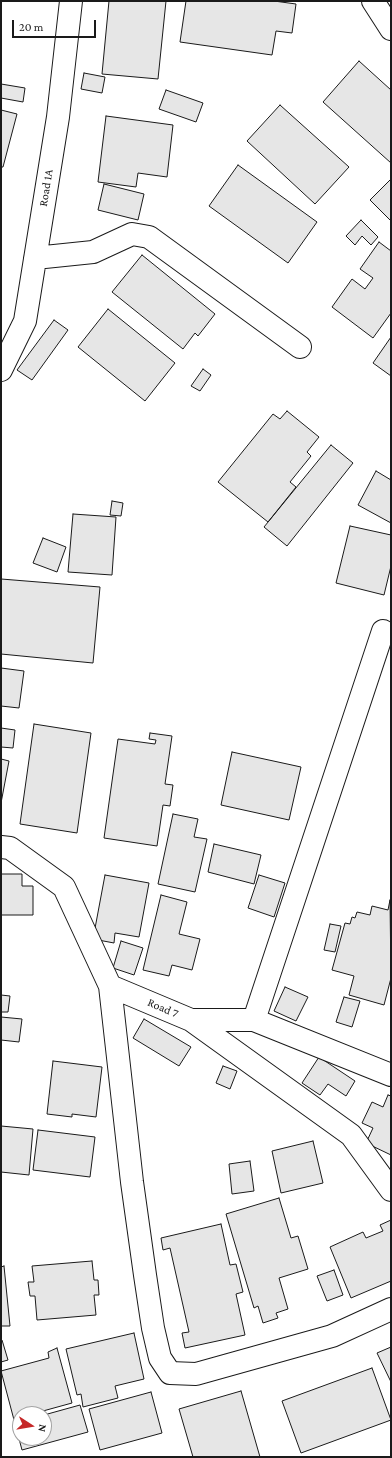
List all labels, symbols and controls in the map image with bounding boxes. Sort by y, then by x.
scale bar [14,12,98,38]
text: 20 m [19,20,43,34]
street label: Road 1A [36,168,56,208]
street label: Road 7 [145,995,181,1021]
north arrow [12,1406,52,1446]
text: N [36,1423,49,1433]

